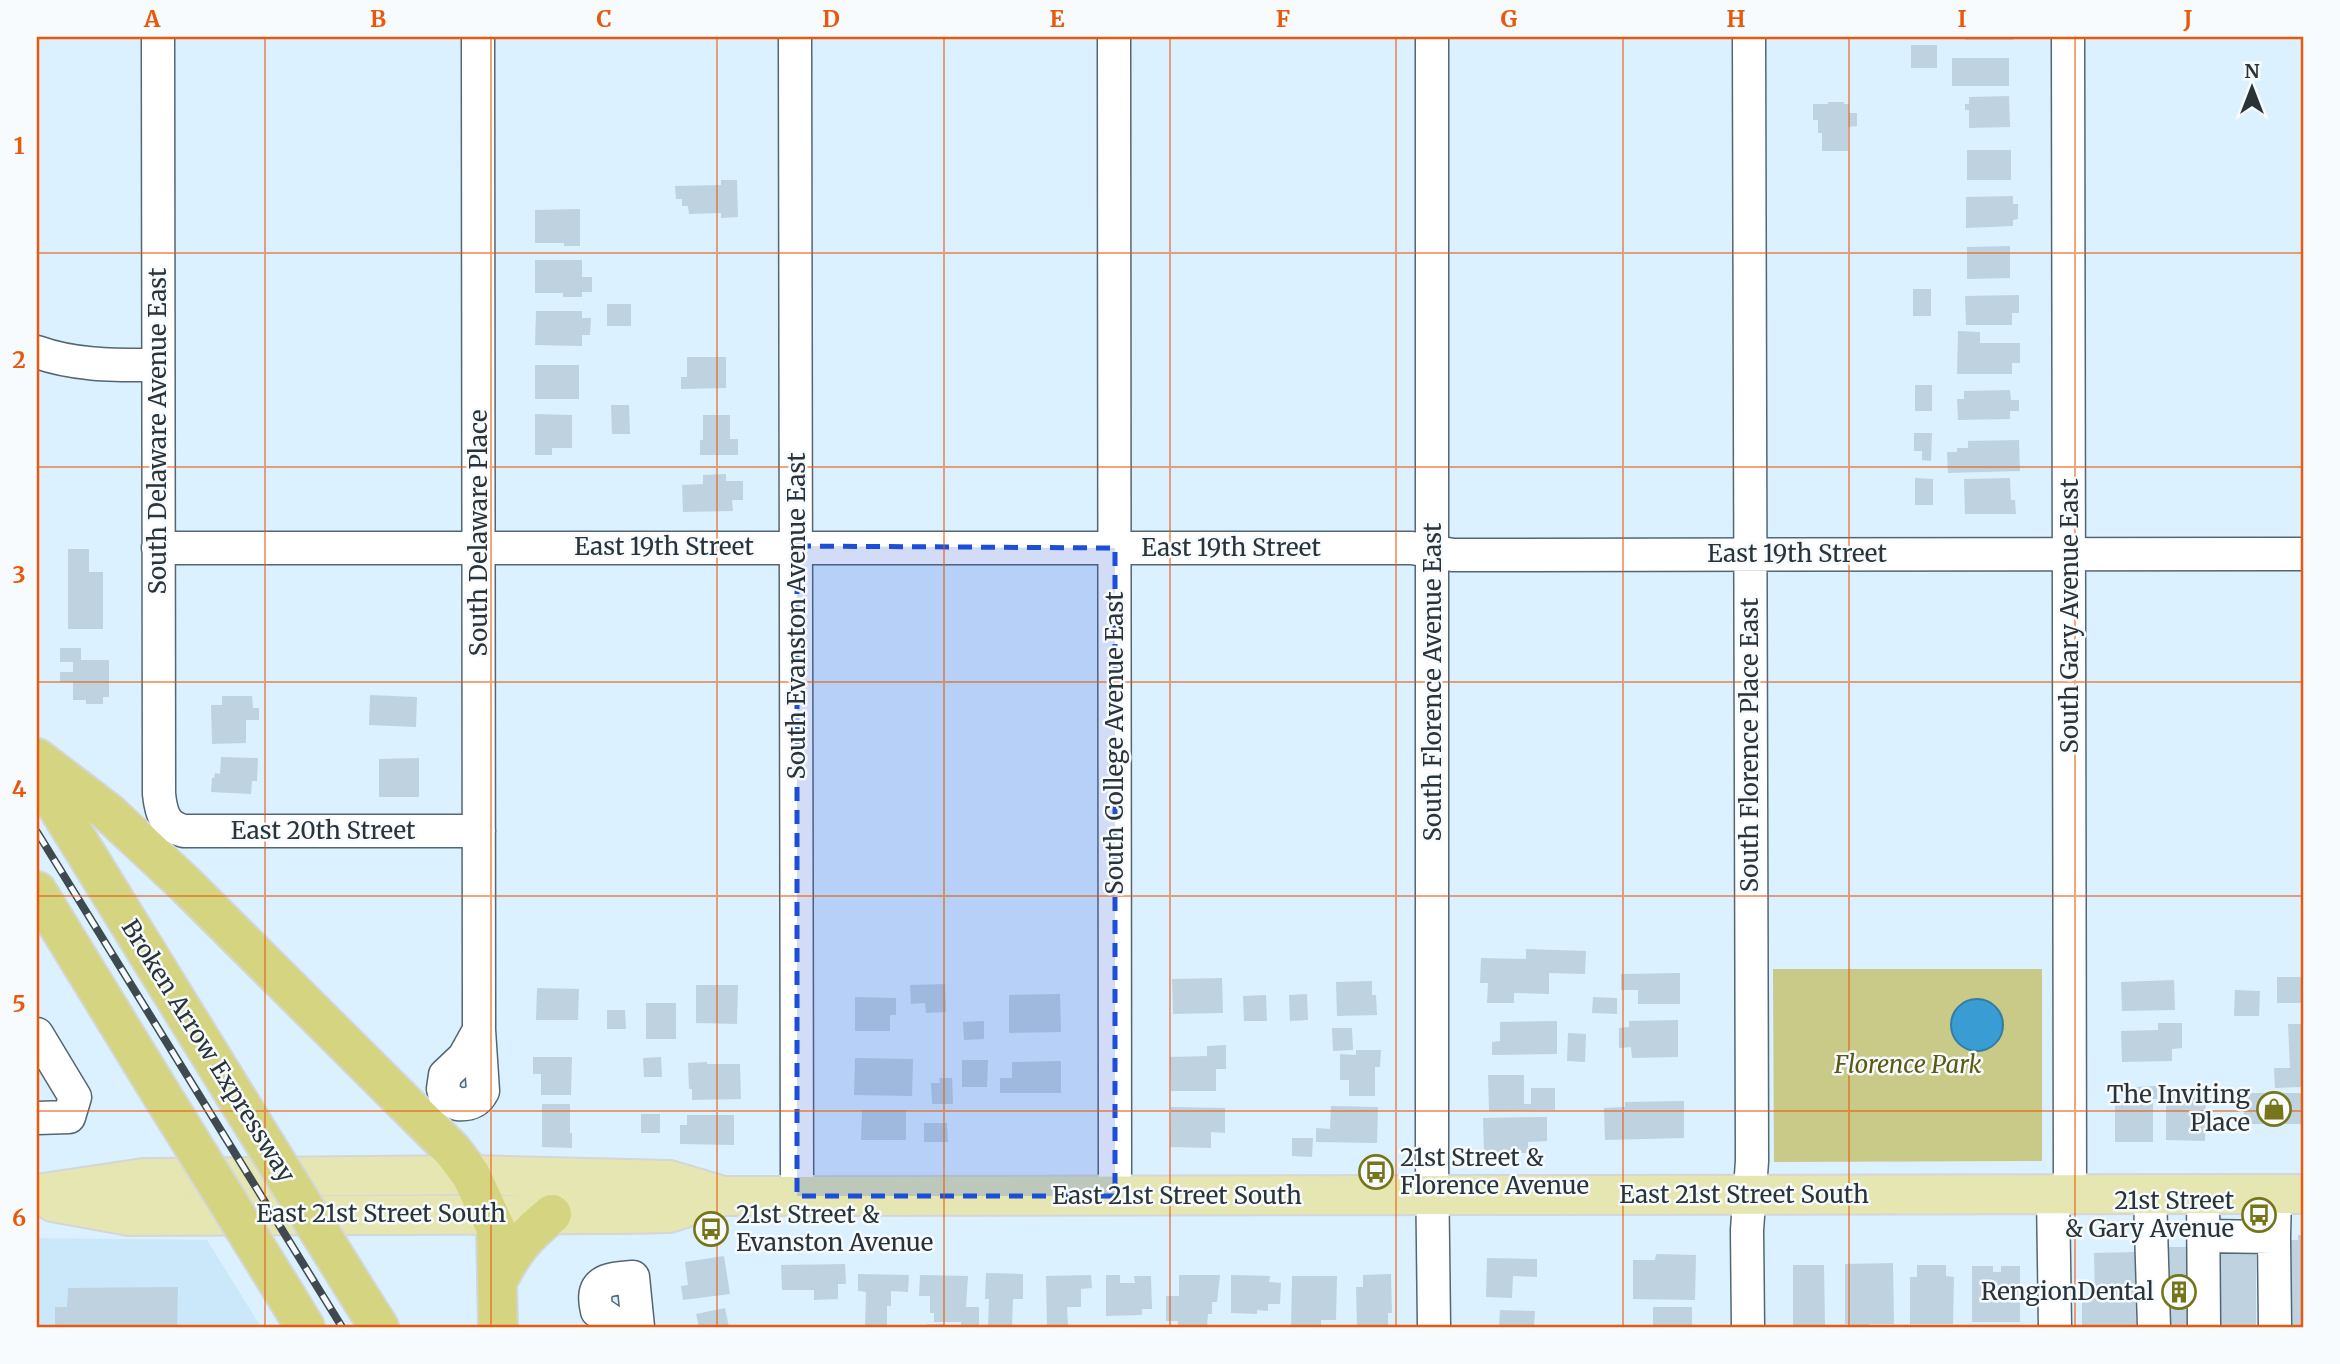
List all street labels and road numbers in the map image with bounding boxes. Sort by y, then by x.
street label: South Delaware Avenue East [142,267,173,594]
street label: South Delaware Place [463,410,494,656]
street label: South Evanston Avenue East [781,452,812,780]
street label: South Gary Avenue East [2054,478,2085,754]
street label: South Florence Avenue East [1417,522,1448,841]
street label: East 19th Street [574,531,754,562]
street label: East 19th Street [1141,532,1321,563]
street label: East 19th Street [1707,538,1887,569]
street label: South College Avenue East [1099,591,1130,895]
street label: South Florence Place East [1734,597,1765,892]
street label: East 20th Street [231,815,416,846]
street label: Broken Arrow Expressway [115,914,302,1188]
street label: East 21st Street South [1619,1179,1869,1210]
street label: East 21st Street South [1052,1180,1302,1211]
street label: East 21st Street South [256,1198,506,1229]

